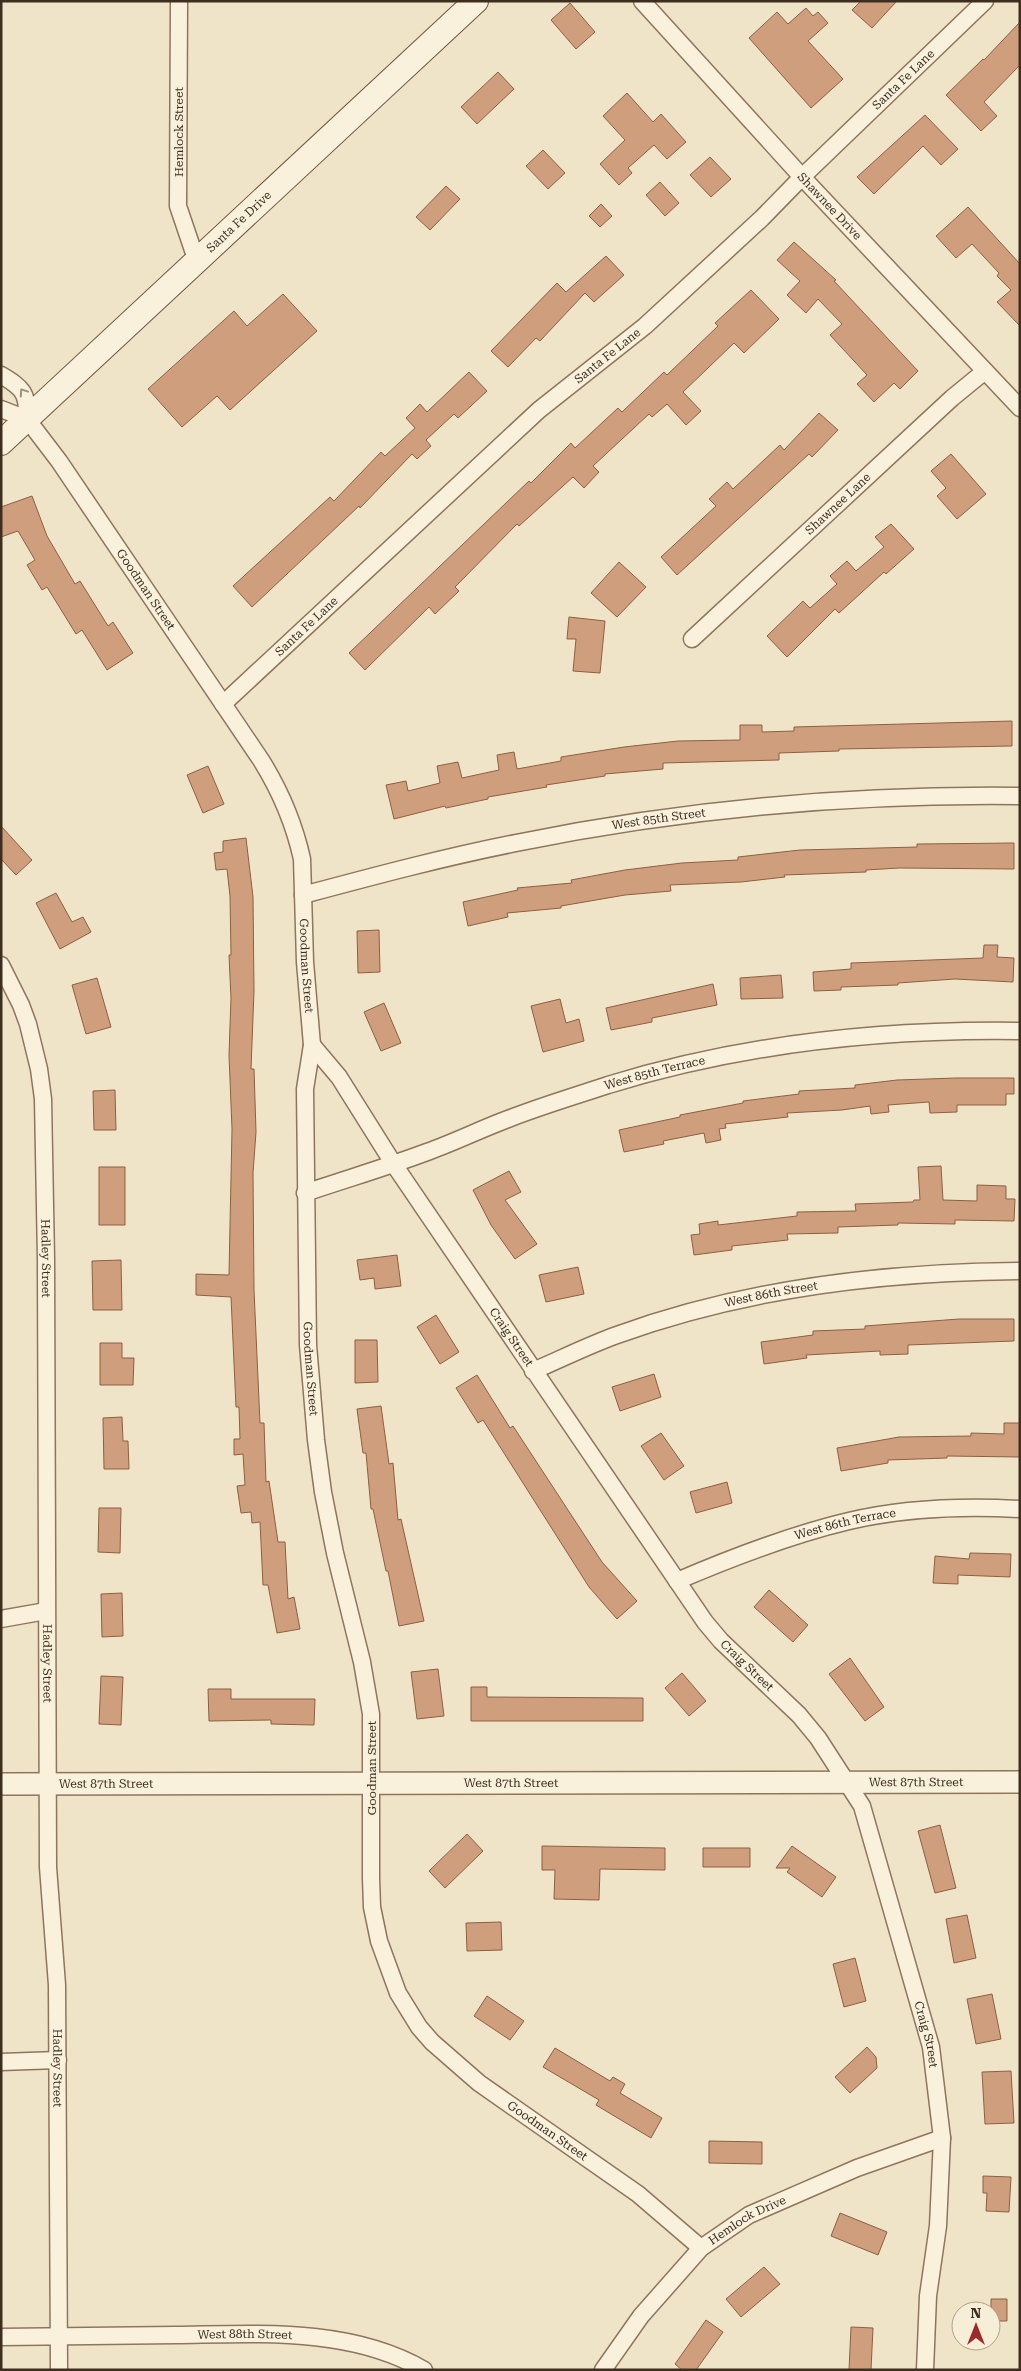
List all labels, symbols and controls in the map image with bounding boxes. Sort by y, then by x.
street label: Santa Fe Lane [869,46,938,112]
street label: Hemlock Street [172,86,186,177]
street label: Shawnee Drive [795,170,865,243]
street label: Santa Fe Drive [204,188,275,255]
street label: Santa Fe Lane [572,325,644,386]
one-way arrow [20,389,29,398]
street label: Shawnee Lane [802,470,874,537]
street label: Goodman Street [114,546,178,633]
street label: Santa Fe Lane [272,594,341,659]
street label: West 85th Street [611,805,707,832]
street label: Goodman Street [297,918,316,1014]
street label: West 85th Terrace [603,1053,707,1093]
street label: Hadley Street [38,1219,53,1298]
street label: West 86th Street [723,1278,819,1310]
street label: Craig Street [486,1305,537,1370]
street label: Goodman Street [301,1321,321,1417]
street label: West 86th Terrace [793,1506,897,1543]
street label: Hadley Street [40,1624,54,1703]
street label: Craig Street [717,1637,777,1694]
street label: Goodman Street [365,1720,379,1815]
street label: West 87th Street [869,1775,964,1789]
street label: West 87th Street [464,1776,559,1790]
street label: West 87th Street [59,1777,154,1791]
street label: Craig Street [911,2000,941,2069]
street label: Hadley Street [50,2029,65,2108]
street label: Goodman Street [505,2098,591,2164]
street label: Hemlock Drive [706,2193,788,2248]
north arrow [951,2301,1001,2351]
text: N [971,2305,982,2321]
street label: West 88th Street [197,2327,293,2342]

